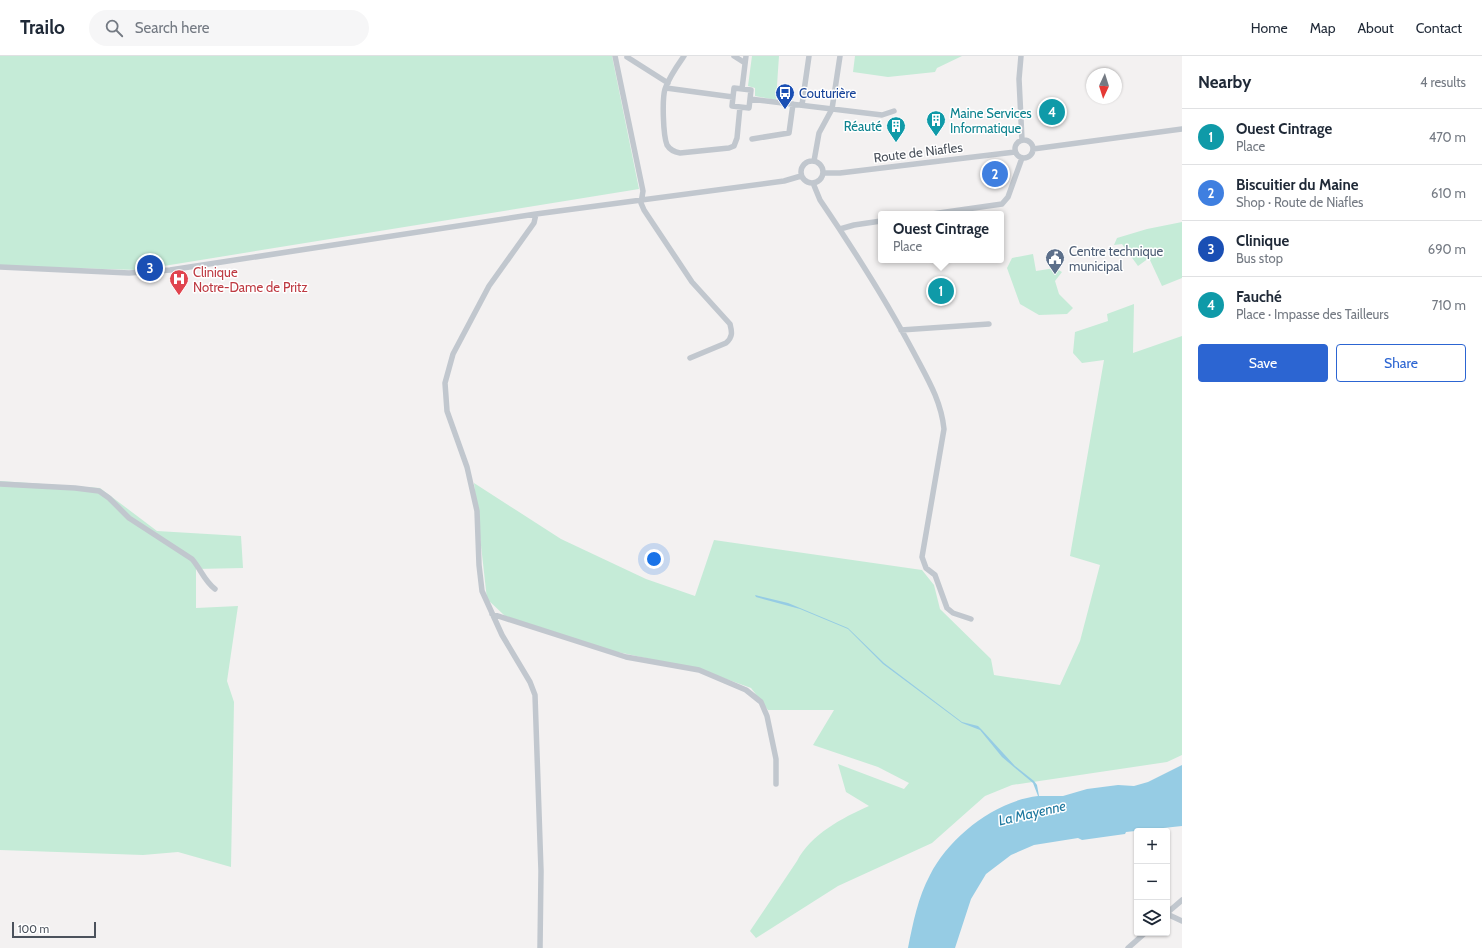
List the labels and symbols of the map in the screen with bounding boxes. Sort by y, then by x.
north arrow [1086,68,1122,104]
bus stop icon: Couturière [774,82,796,110]
place label: Couturière [799,85,856,101]
pin: 4 [1039,97,1065,127]
place label: Maine Services Informatique [950,105,1032,136]
building icon: Maine Services Informatique [925,109,947,137]
building icon: Réauté [885,115,907,143]
place label: Réauté [844,118,882,134]
street label: Route de Niafles [873,139,964,165]
pin: 2 [982,159,1008,189]
place label: Centre technique municipal [1069,243,1164,274]
public building icon: Centre technique municipal [1044,247,1066,275]
pin: 3 [137,253,163,283]
place label: Clinique Notre-Dame de Pritz [193,264,308,295]
hospital icon: Clinique Notre-Dame de Pritz [168,268,190,296]
pin: 1 [928,276,954,306]
your location [644,549,664,569]
water label: La Mayenne [997,796,1068,829]
scale bar [12,920,96,939]

